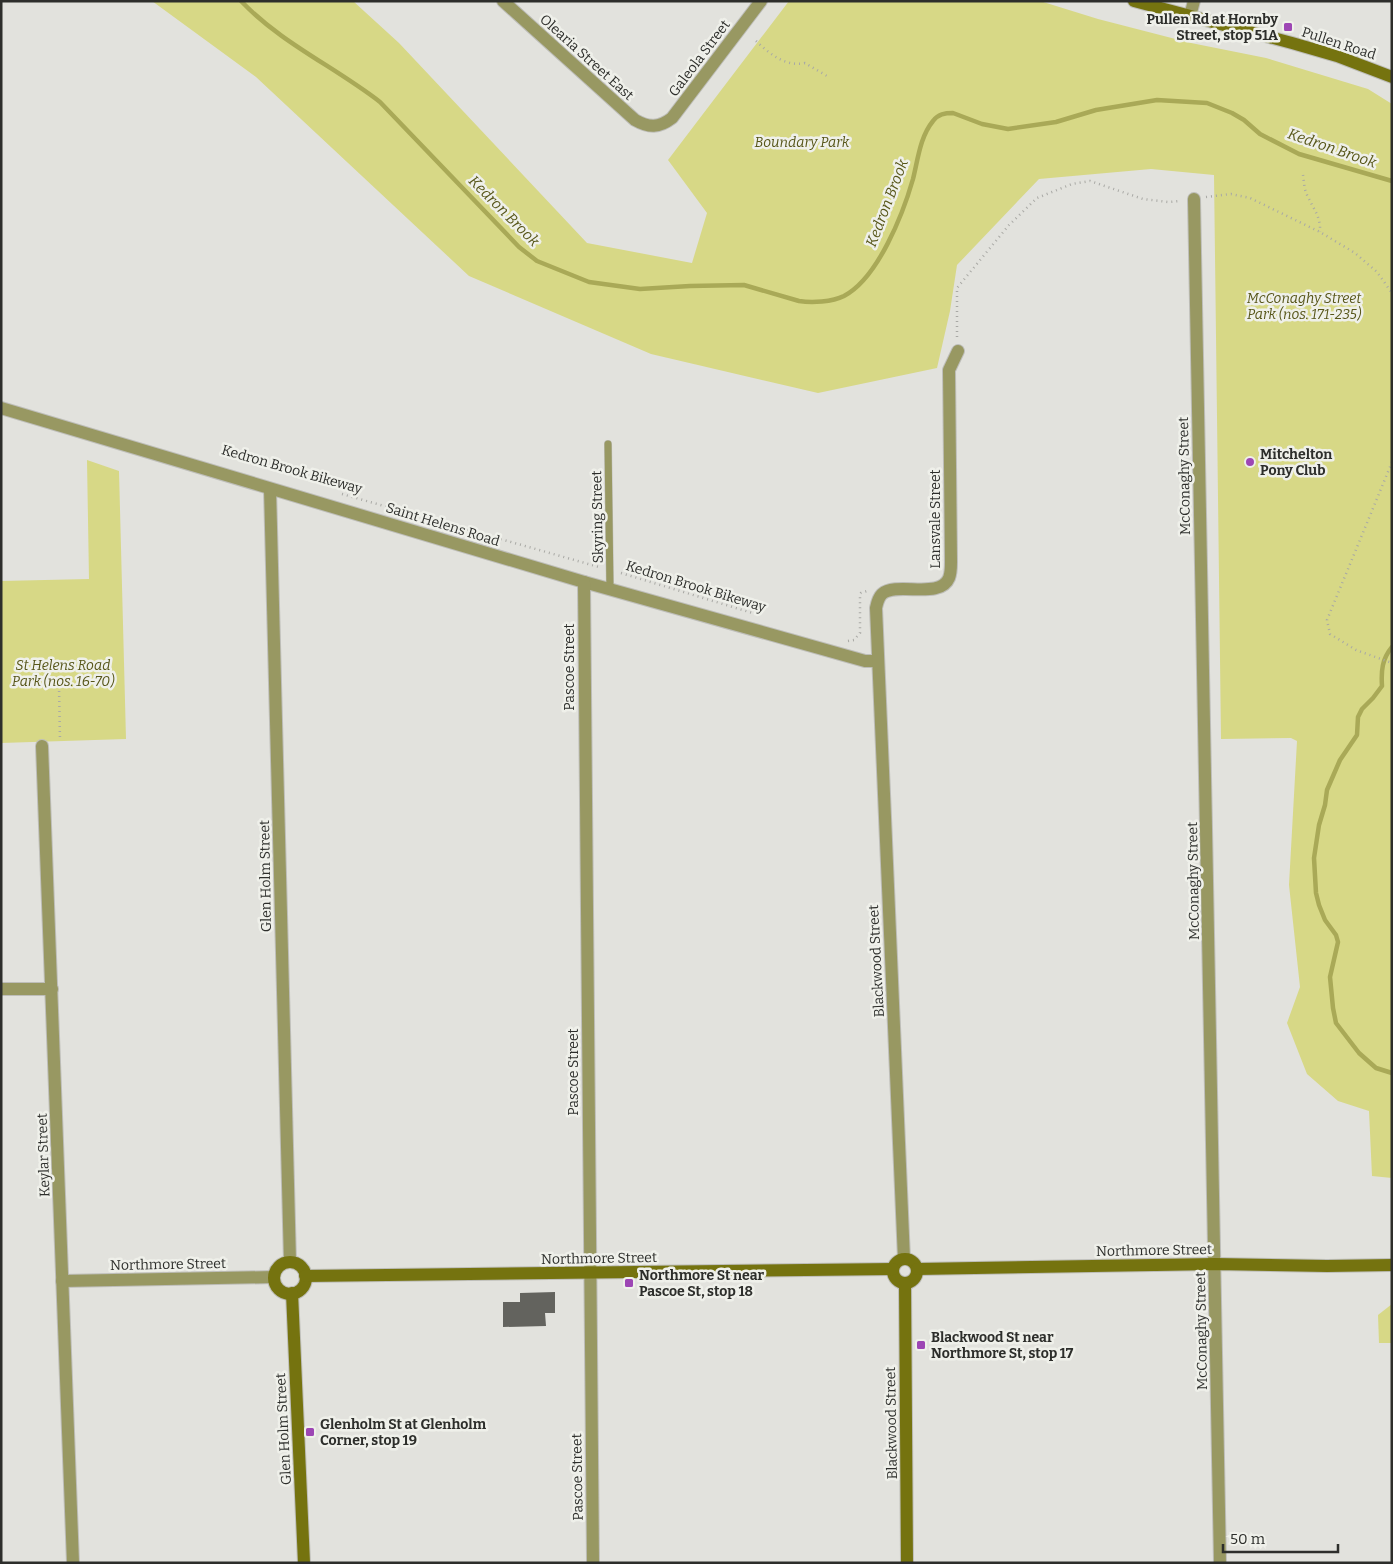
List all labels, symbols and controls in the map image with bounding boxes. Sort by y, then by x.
street label: Olearia Street East [536,11,637,104]
place label: Pullen Rd at Hornby Street, stop 51A [1147,11,1278,44]
street label: Galeola Street [665,17,734,100]
marker: Pullen Rd at Hornby Street, stop 51A [1282,21,1294,33]
street label: Pullen Road [1300,23,1378,63]
water label: Kedron Brook [1285,124,1379,172]
park label: Boundary Park [755,134,850,151]
water label: Kedron Brook [862,156,912,249]
water label: Kedron Brook [465,172,544,251]
park label: McConaghy Street Park (nos. 171-235) [1247,290,1362,323]
street label: McConaghy Street [1175,417,1194,535]
street label: Kedron Brook Bikeway [220,441,365,498]
place label: Mitchelton Pony Club [1260,446,1332,479]
marker: Mitchelton Pony Club [1244,456,1256,468]
street label: Lansvale Street [927,469,944,569]
street label: Skyring Street [588,470,607,564]
street label: Saint Helens Road [384,499,502,550]
street label: Kedron Brook Bikeway [624,557,769,616]
street label: Pascoe Street [561,623,578,711]
park label: St Helens Road Park (nos. 16-70) [12,657,115,690]
street label: Glen Holm Street [256,820,275,932]
street label: McConaghy Street [1184,822,1203,940]
street label: Blackwood Street [865,904,888,1018]
street label: Pascoe Street [565,1028,582,1116]
street label: Keylar Street [34,1113,53,1197]
street label: Northmore Street [1096,1241,1212,1260]
street label: Northmore Street [541,1249,657,1268]
street label: Northmore Street [110,1255,226,1274]
place label: Northmore St near Pascoe St, stop 18 [639,1267,765,1300]
street label: McConaghy Street [1192,1272,1211,1390]
marker: Northmore St near Pascoe St, stop 18 [623,1277,635,1289]
place label: Blackwood St near Northmore St, stop 17 [931,1329,1074,1362]
marker: Blackwood St near Northmore St, stop 17 [915,1339,927,1351]
street label: Blackwood Street [882,1367,901,1479]
street label: Glen Holm Street [272,1373,295,1485]
place label: Glenholm St at Glenholm Corner, stop 19 [320,1416,487,1449]
marker: Glenholm St at Glenholm Corner, stop 19 [304,1426,316,1438]
street label: Pascoe Street [568,1433,587,1521]
scale bar [1223,1522,1338,1554]
text: 50 m [1230,1530,1266,1548]

